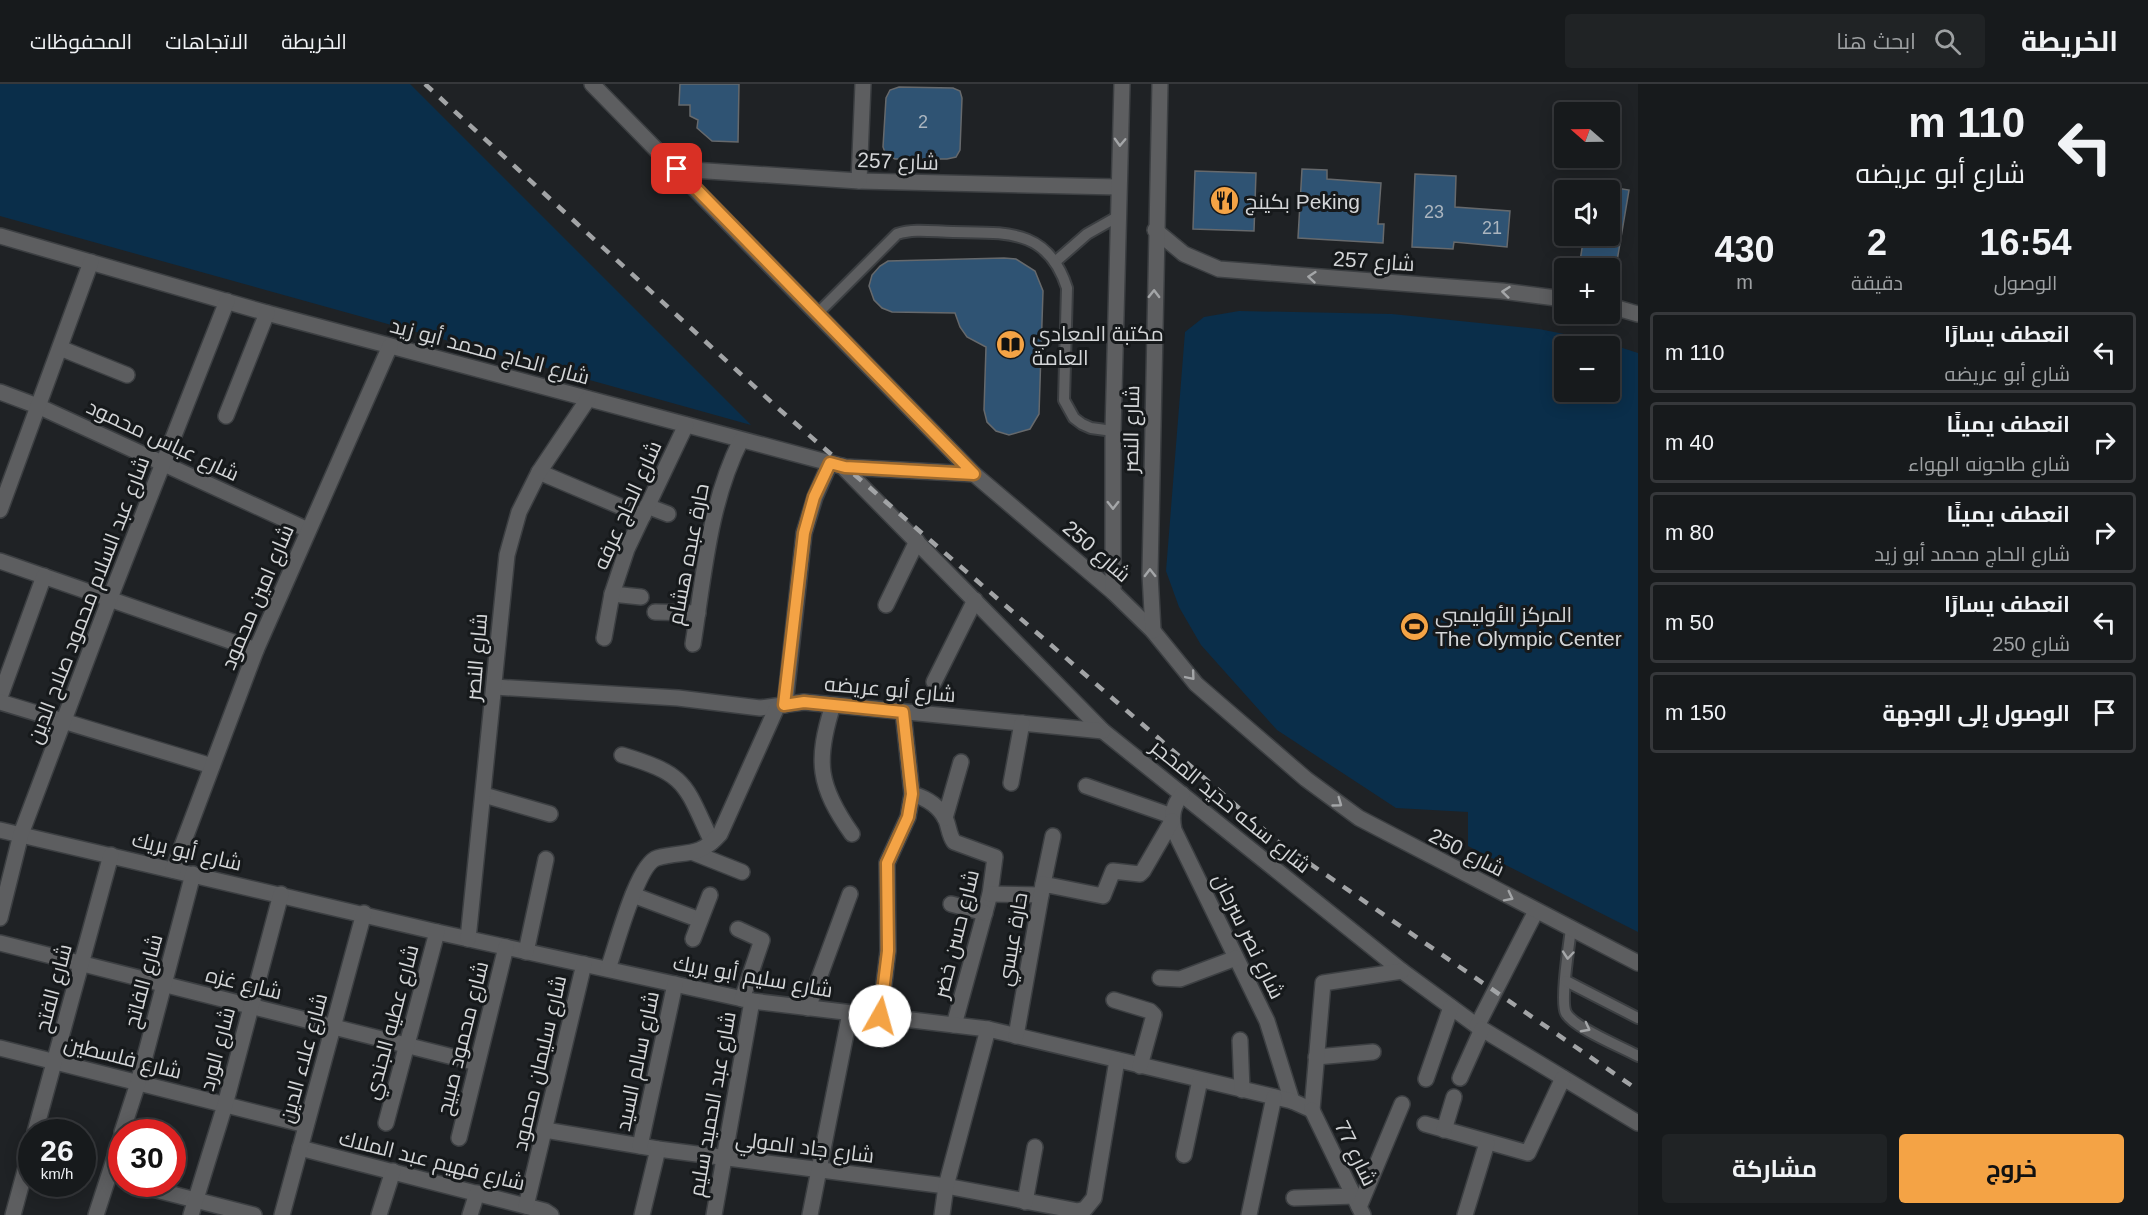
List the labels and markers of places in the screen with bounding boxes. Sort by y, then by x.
pin [651,143,702,194]
restaurant icon: بكينج Peking [1208,185,1240,217]
place label: بكينج Peking [1245,190,1360,216]
place label: مكتبة المعادي العامة [1032,322,1164,369]
library icon: مكتبة المعادي العامة [995,329,1027,361]
place label: المركز الأوليمبى The Olympic Center [1435,603,1622,650]
sports icon: المركز الأوليمبى The Olympic Center [1398,610,1430,642]

